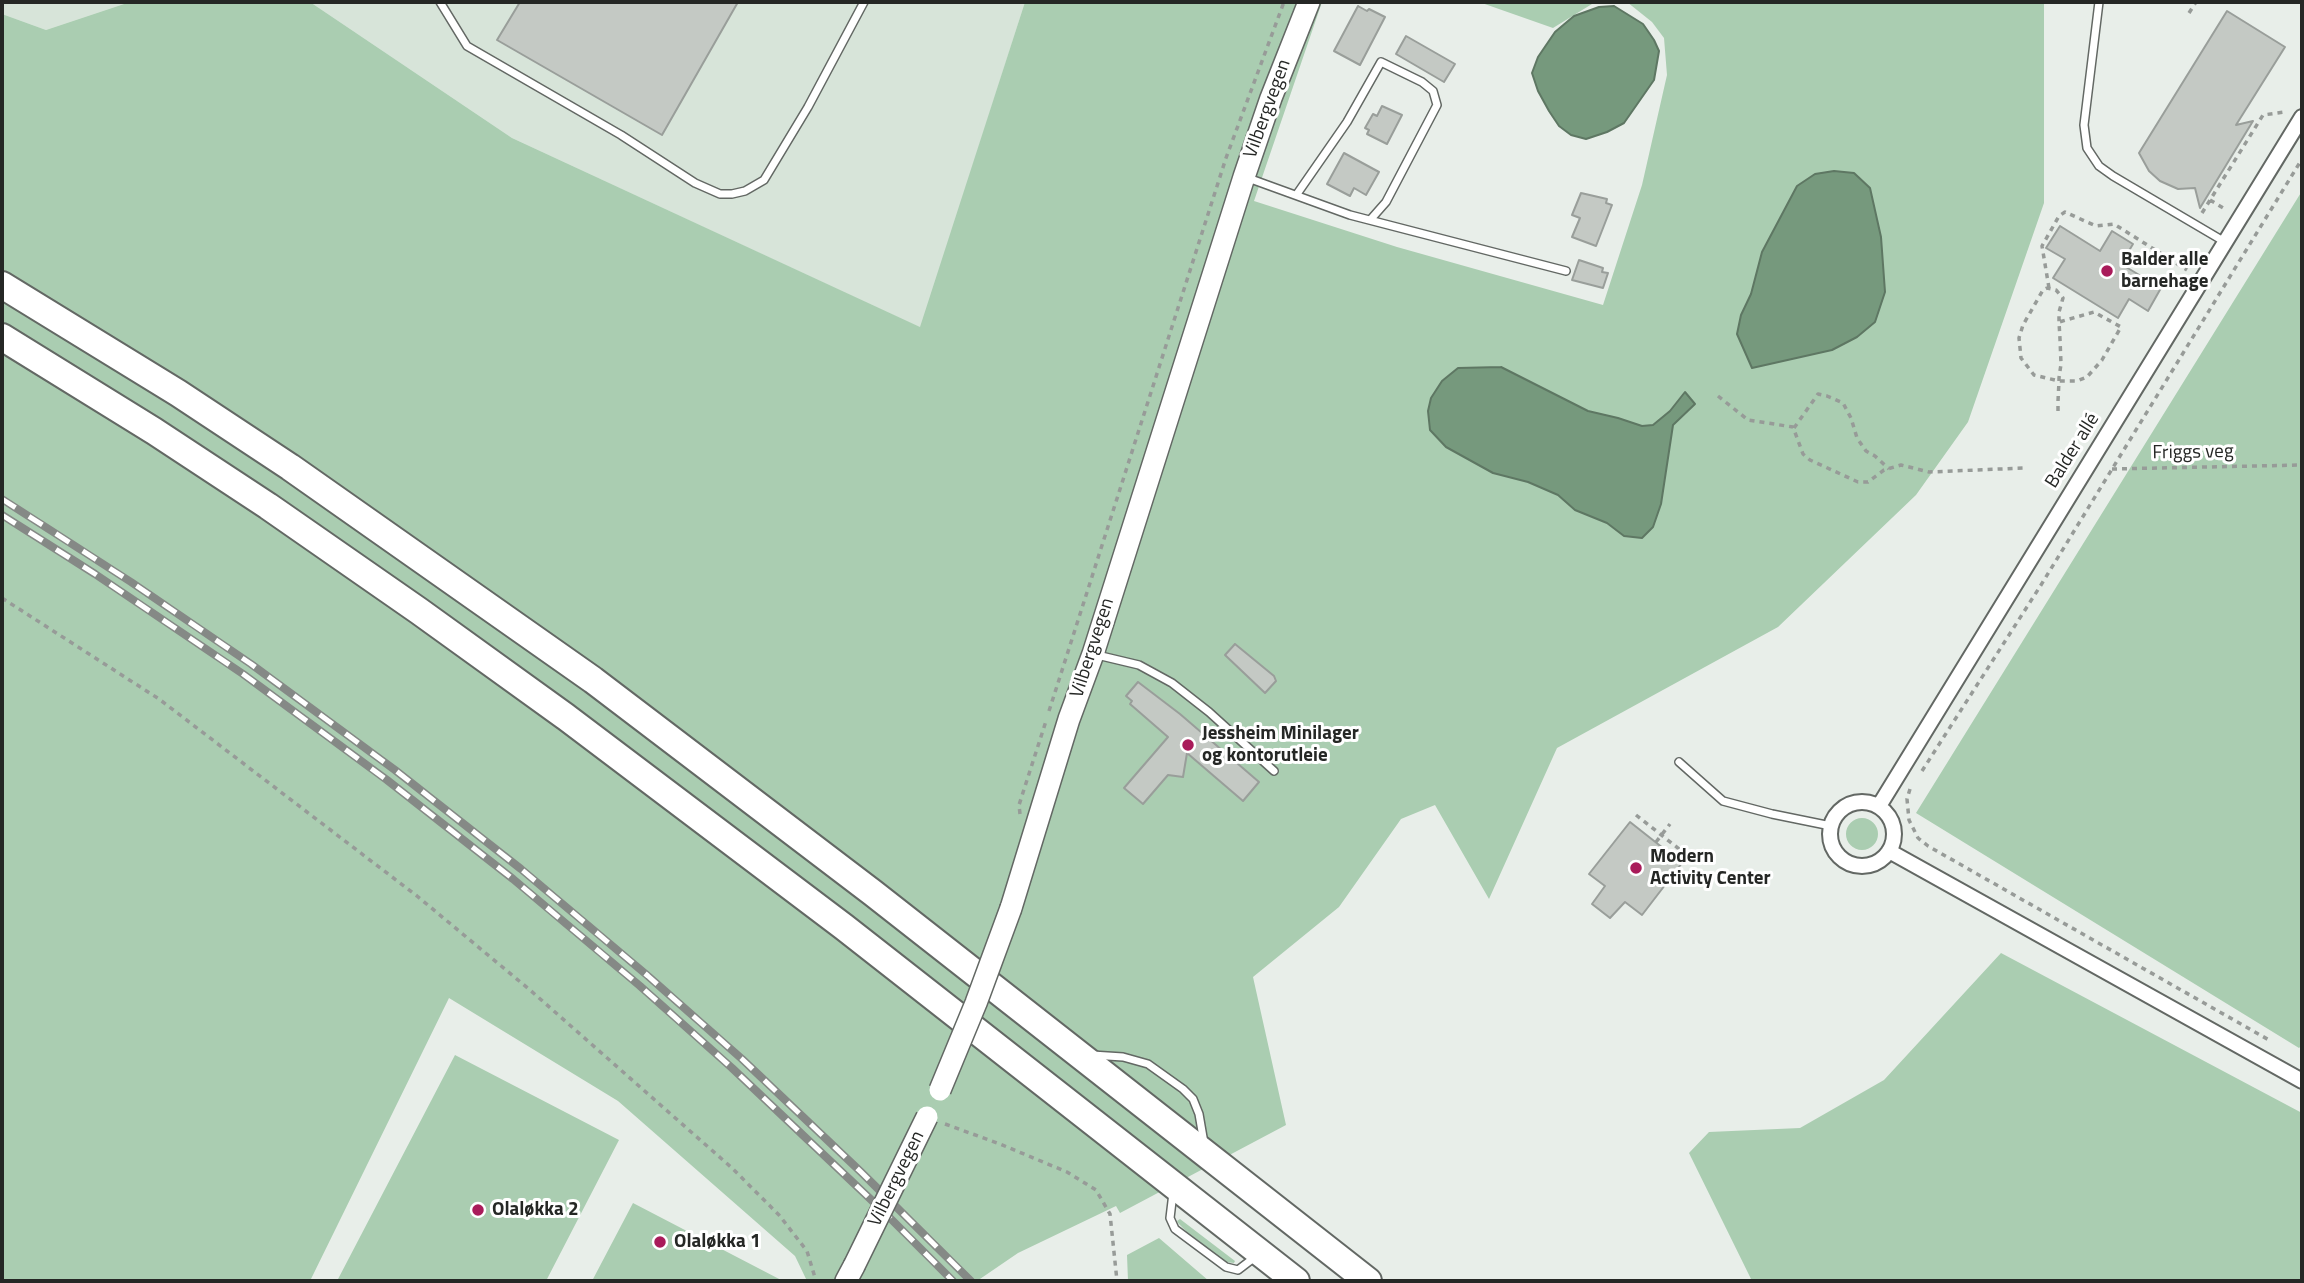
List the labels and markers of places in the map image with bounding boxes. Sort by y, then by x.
place label: Balder alle barnehage [2121,249,2208,293]
marker: Balder alle barnehage [2099,263,2115,279]
place label: Jessheim Minilager og kontorutleie [1202,723,1359,767]
marker: Jessheim Minilager og kontorutleie [1180,737,1196,753]
place label: Modern Activity Center [1650,846,1771,890]
marker: Modern Activity Center [1628,860,1644,876]
place label: Olaløkka 2 [492,1199,579,1221]
marker: Olaløkka 2 [470,1202,486,1218]
place label: Olaløkka 1 [674,1231,761,1253]
marker: Olaløkka 1 [652,1234,668,1250]

